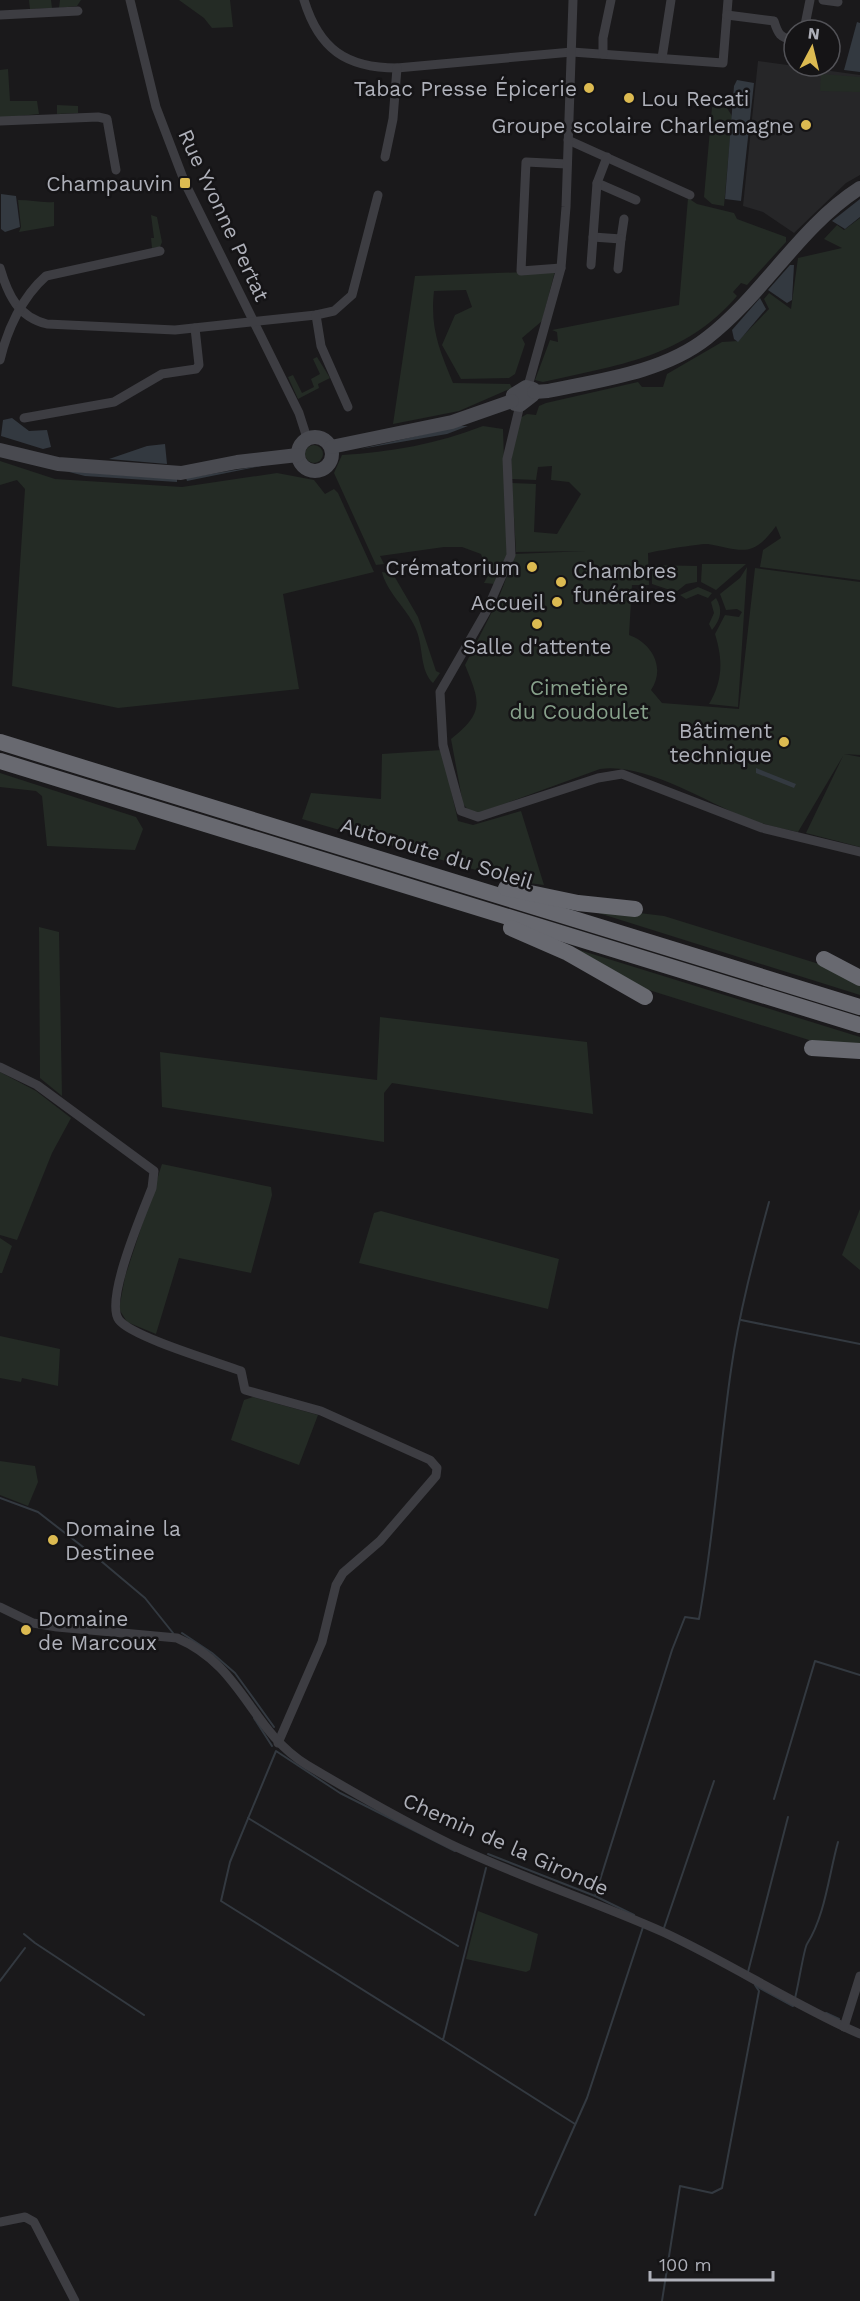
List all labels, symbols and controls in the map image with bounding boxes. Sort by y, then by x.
north arrow [782,18,842,78]
text: N [807,23,821,44]
place label: Tabac Presse Épicerie [354,76,577,101]
marker: Tabac Presse Épicerie [582,81,596,95]
place label: Lou Recati [641,86,749,111]
marker: Lou Recati [622,91,636,105]
place label: Groupe scolaire Charlemagne [491,113,794,138]
marker: Groupe scolaire Charlemagne [799,118,813,132]
street label: Rue Yvonne Pertat [173,125,275,305]
place label: Champauvin [46,171,173,196]
marker: Champauvin [178,176,192,190]
place label: Crématorium [385,555,520,580]
place label: Chambres funéraires [573,558,677,607]
marker: Crématorium [525,560,539,574]
marker: Chambres funéraires [554,575,568,589]
place label: Accueil [471,590,546,615]
marker: Accueil [550,595,564,609]
marker: Salle d'attente [530,617,544,631]
place label: Salle d'attente [463,634,611,659]
park label: Cimetière du Coudoulet [510,675,649,724]
place label: Bâtiment technique [669,718,772,767]
marker: Bâtiment technique [777,735,791,749]
street label: Autoroute du Soleil [338,812,537,894]
place label: Domaine la Destinee [65,1516,181,1565]
marker: Domaine la Destinee [46,1533,60,1547]
place label: Domaine de Marcoux [38,1606,157,1655]
marker: Domaine de Marcoux [19,1623,33,1637]
street label: Chemin de la Gironde [399,1787,613,1901]
scale bar [650,2244,773,2282]
text: 100 m [659,2254,712,2275]

